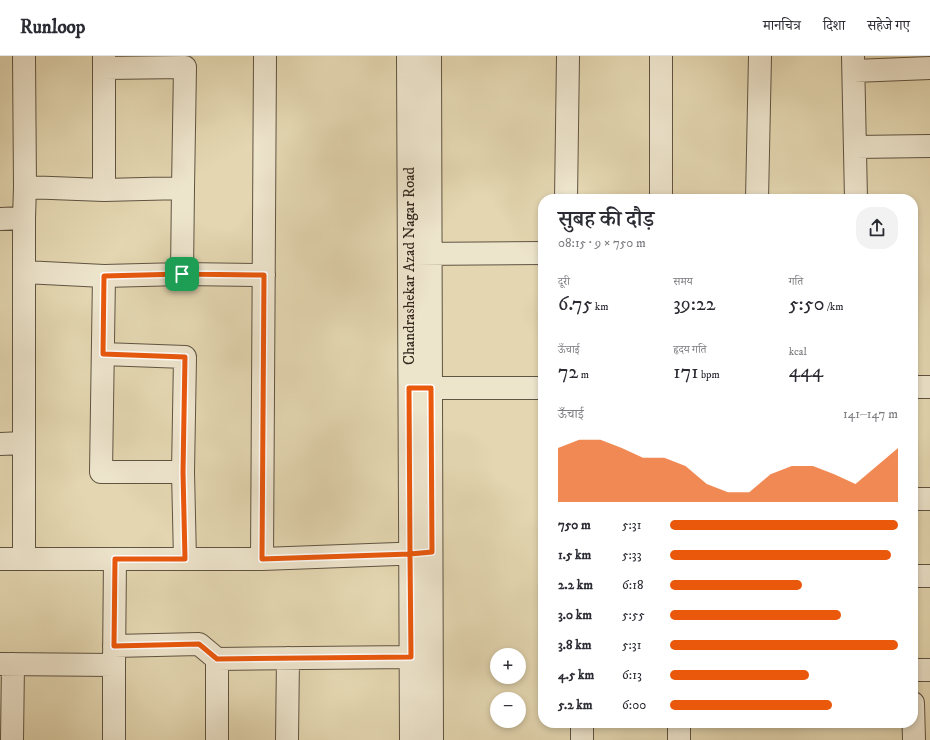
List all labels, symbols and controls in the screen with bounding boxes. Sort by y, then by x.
text: Runloop [20,16,85,39]
text: मानचित्र [763,17,801,35]
text: दिशा [823,17,845,35]
text: सहेजे गए [867,17,910,35]
street label: Chandrashekar Azad Nagar Road [400,166,419,365]
text: सुबह की दौड़ [558,206,654,233]
button: share [856,207,898,249]
text: 08:15 · 9 × 750 m [558,235,646,251]
pin [165,257,199,291]
icon: arrive [171,263,193,285]
text: दूरी [558,275,570,289]
text: समय [673,275,693,289]
text: गति [789,275,803,289]
text: 6.75 [558,292,592,317]
text: 39:22 [673,292,716,317]
text: 5:50 [789,292,825,317]
text: km [592,300,608,314]
text: /km [825,300,844,314]
text: ऊँचाई [558,343,580,357]
text: हृदय गति [673,343,707,357]
text: kcal [789,345,807,359]
text: 444 [789,359,823,384]
text: 72 [558,360,578,385]
text: 171 [673,360,699,385]
text: m [578,368,589,382]
text: bpm [699,368,720,382]
text: ऊँचाई [558,406,584,422]
text: 141–147 m [843,406,898,422]
text: 750 m [558,517,591,533]
text: 5:31 [622,517,641,533]
text: 1.5 km [558,547,591,563]
text: 5:33 [622,547,642,563]
text: 2.2 km [558,577,593,593]
text: 6:18 [622,577,643,593]
text: 3.0 km [558,607,592,623]
text: 5:55 [622,607,645,623]
text: 3.8 km [558,637,591,653]
text: 5:31 [622,637,641,653]
map controls [490,648,526,728]
button: + [490,648,526,684]
text: 4.5 km [558,667,594,683]
text: 6:13 [622,667,642,683]
button: − [490,692,526,728]
text: 5.2 km [558,697,593,713]
text: 6:00 [622,697,646,713]

